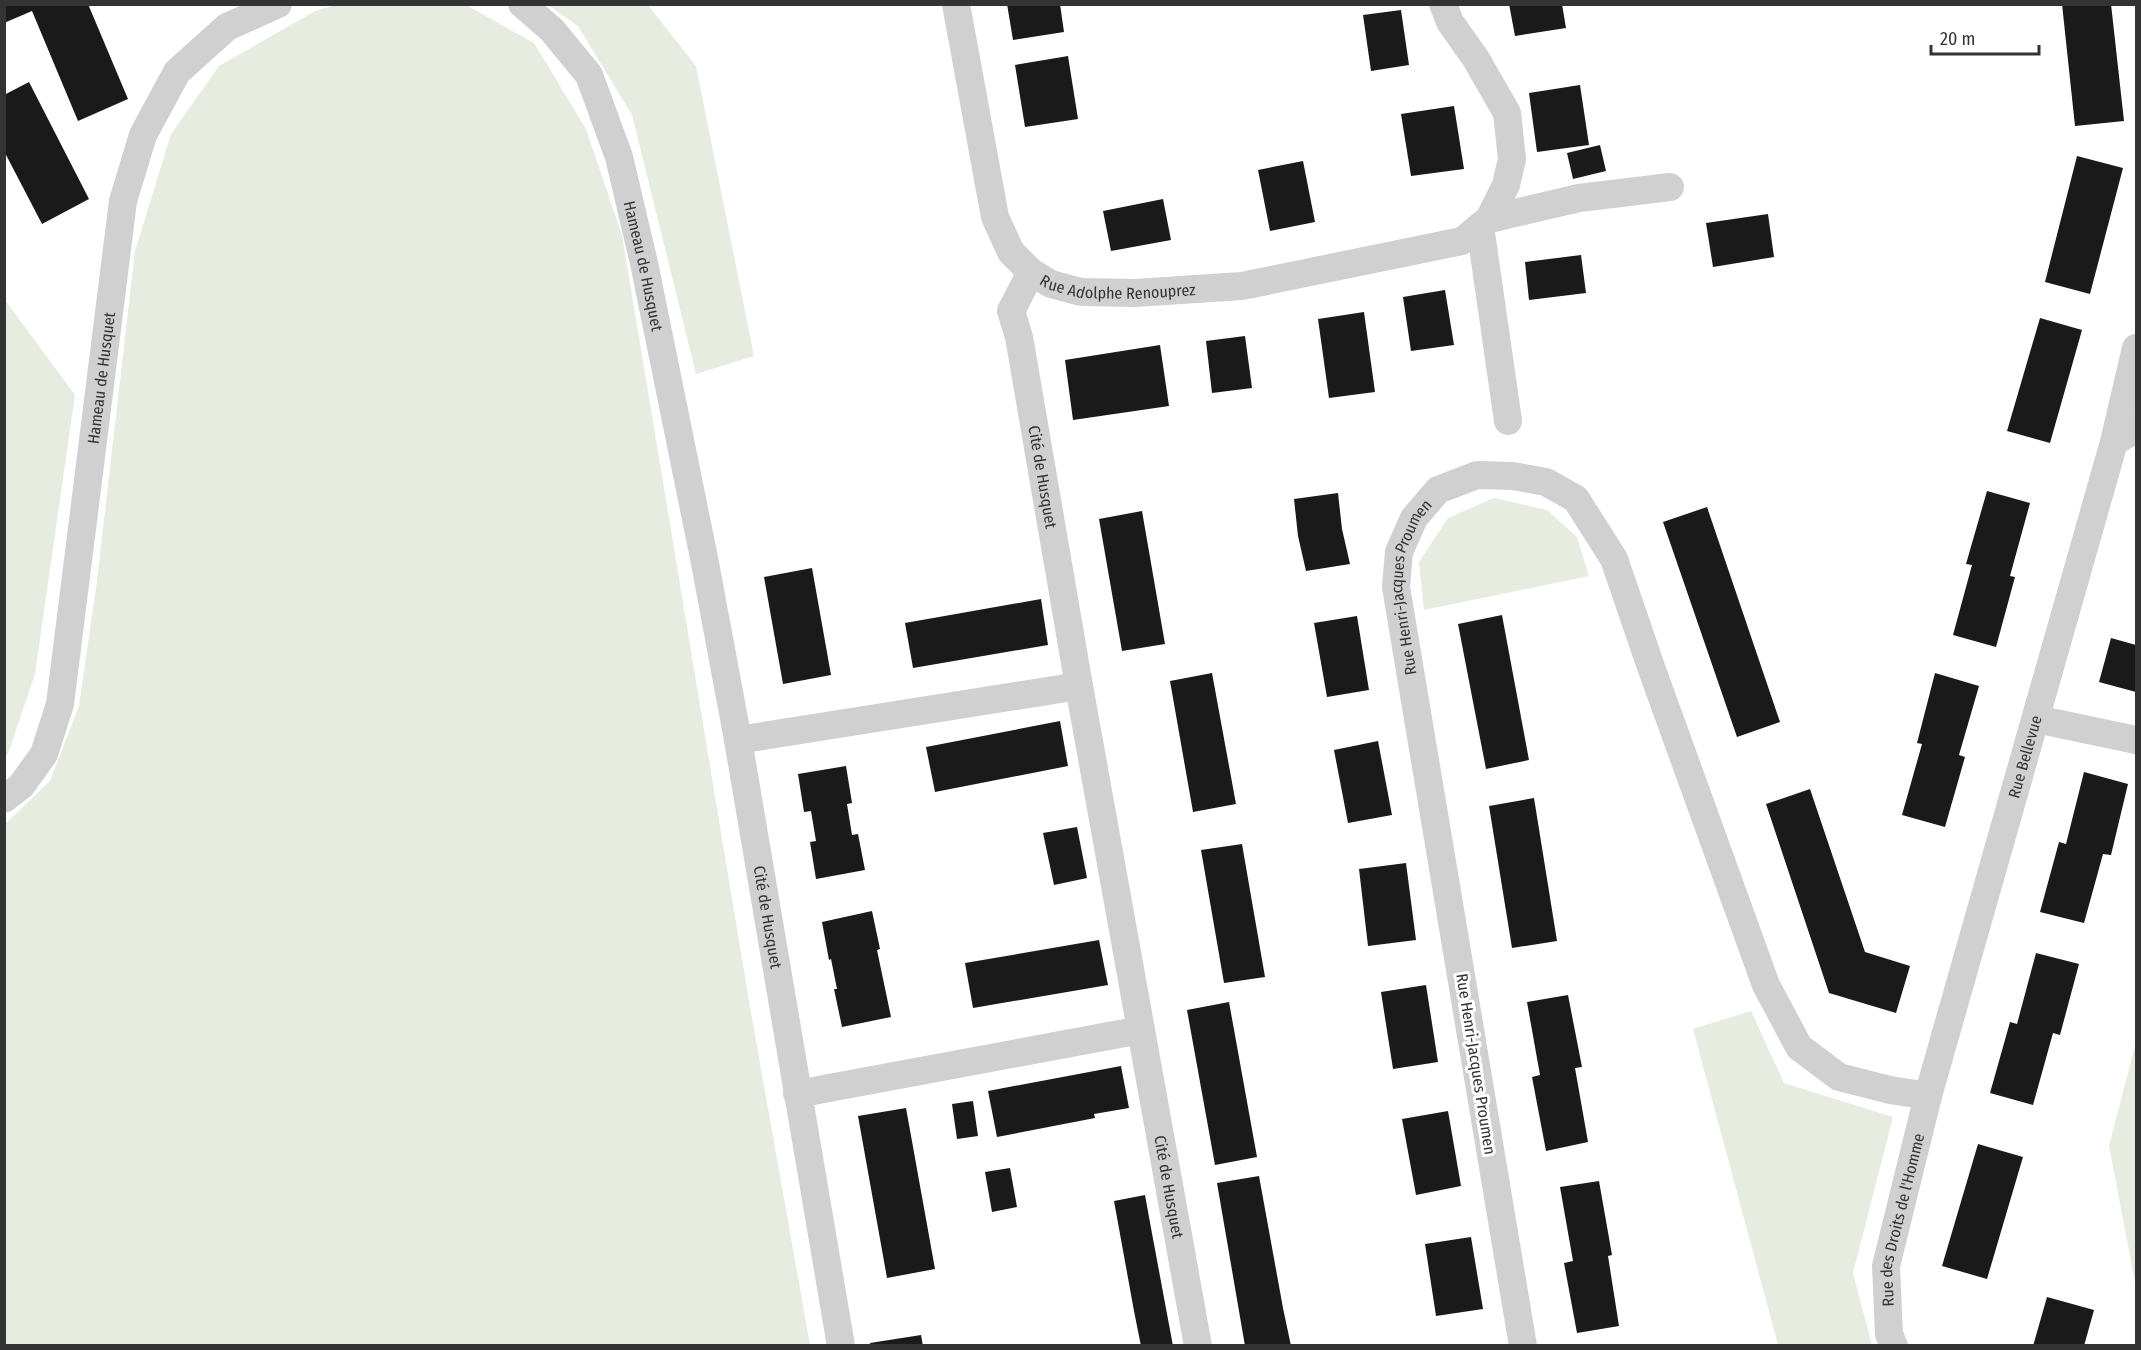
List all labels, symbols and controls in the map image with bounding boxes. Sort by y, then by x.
scale bar [1931,18,2039,56]
text: 20 m [1940,28,1975,50]
street label: Hameau de Husquet [620,199,667,334]
street label: Rue Adolphe Renouprez [1037,270,1196,303]
street label: Hameau de Husquet [83,310,119,445]
street label: Cité de Husquet [1025,424,1061,531]
street label: Rue Henri-Jacques Proumen [1387,495,1435,676]
street label: Rue Bellevue [2004,713,2045,800]
street label: Cité de Husquet [750,864,786,971]
street label: Rue Henri-Jacques Proumen [1452,972,1500,1156]
street label: Rue des Droits de l'Homme [1876,1131,1928,1307]
street label: Cité de Husquet [1151,1134,1188,1240]

